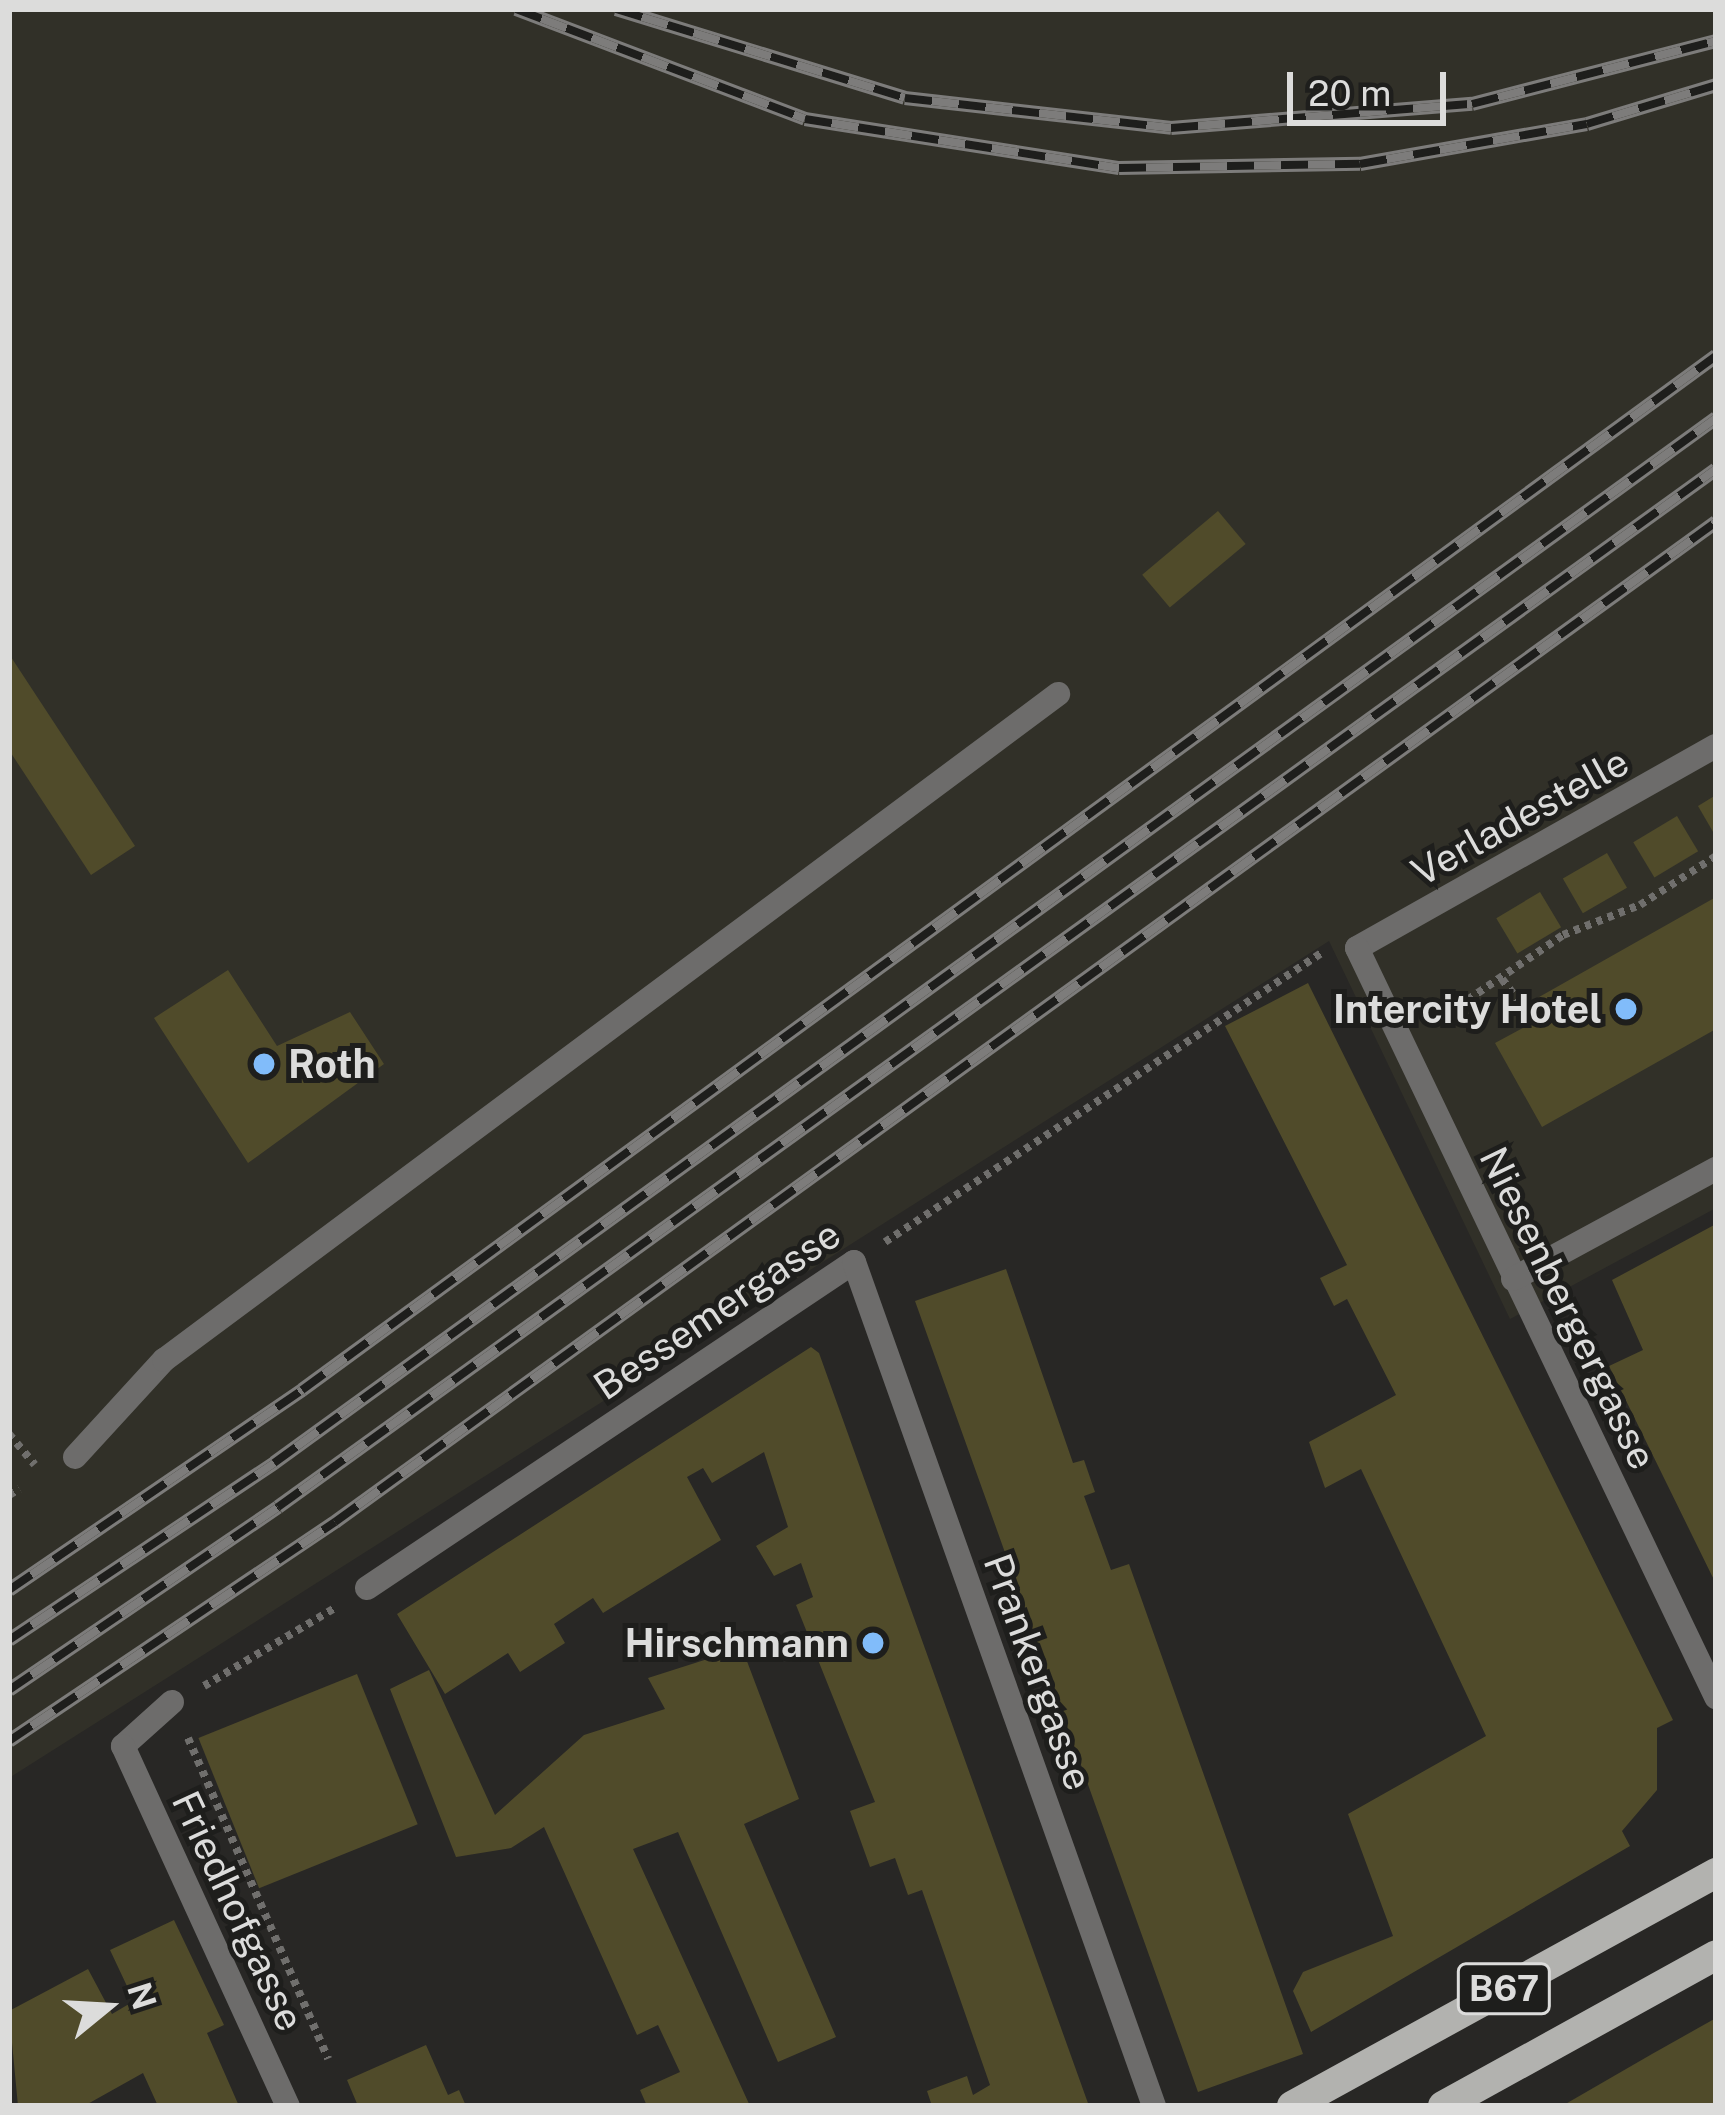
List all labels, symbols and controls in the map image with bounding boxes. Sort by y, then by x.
scale bar [1293,48,1452,122]
text: 20 m [1308,72,1391,114]
street label: Verladestelle [1404,738,1636,896]
place label: Intercity Hotel [1333,986,1602,1032]
marker: Intercity Hotel [1613,996,1639,1022]
place label: Roth [288,1041,376,1087]
marker: Roth [251,1051,277,1077]
street label: Niesenbergergasse [1470,1139,1666,1477]
street label: Bessemergasse [585,1210,849,1410]
street label: Prankergasse [974,1548,1102,1796]
place label: Hirschmann [624,1620,849,1666]
marker: Hirschmann [860,1630,886,1656]
street label: Friedhofgasse [162,1784,314,2038]
north arrow [48,1947,168,2067]
road number: B67 [1456,1959,1552,2019]
text: N [120,1978,164,2014]

